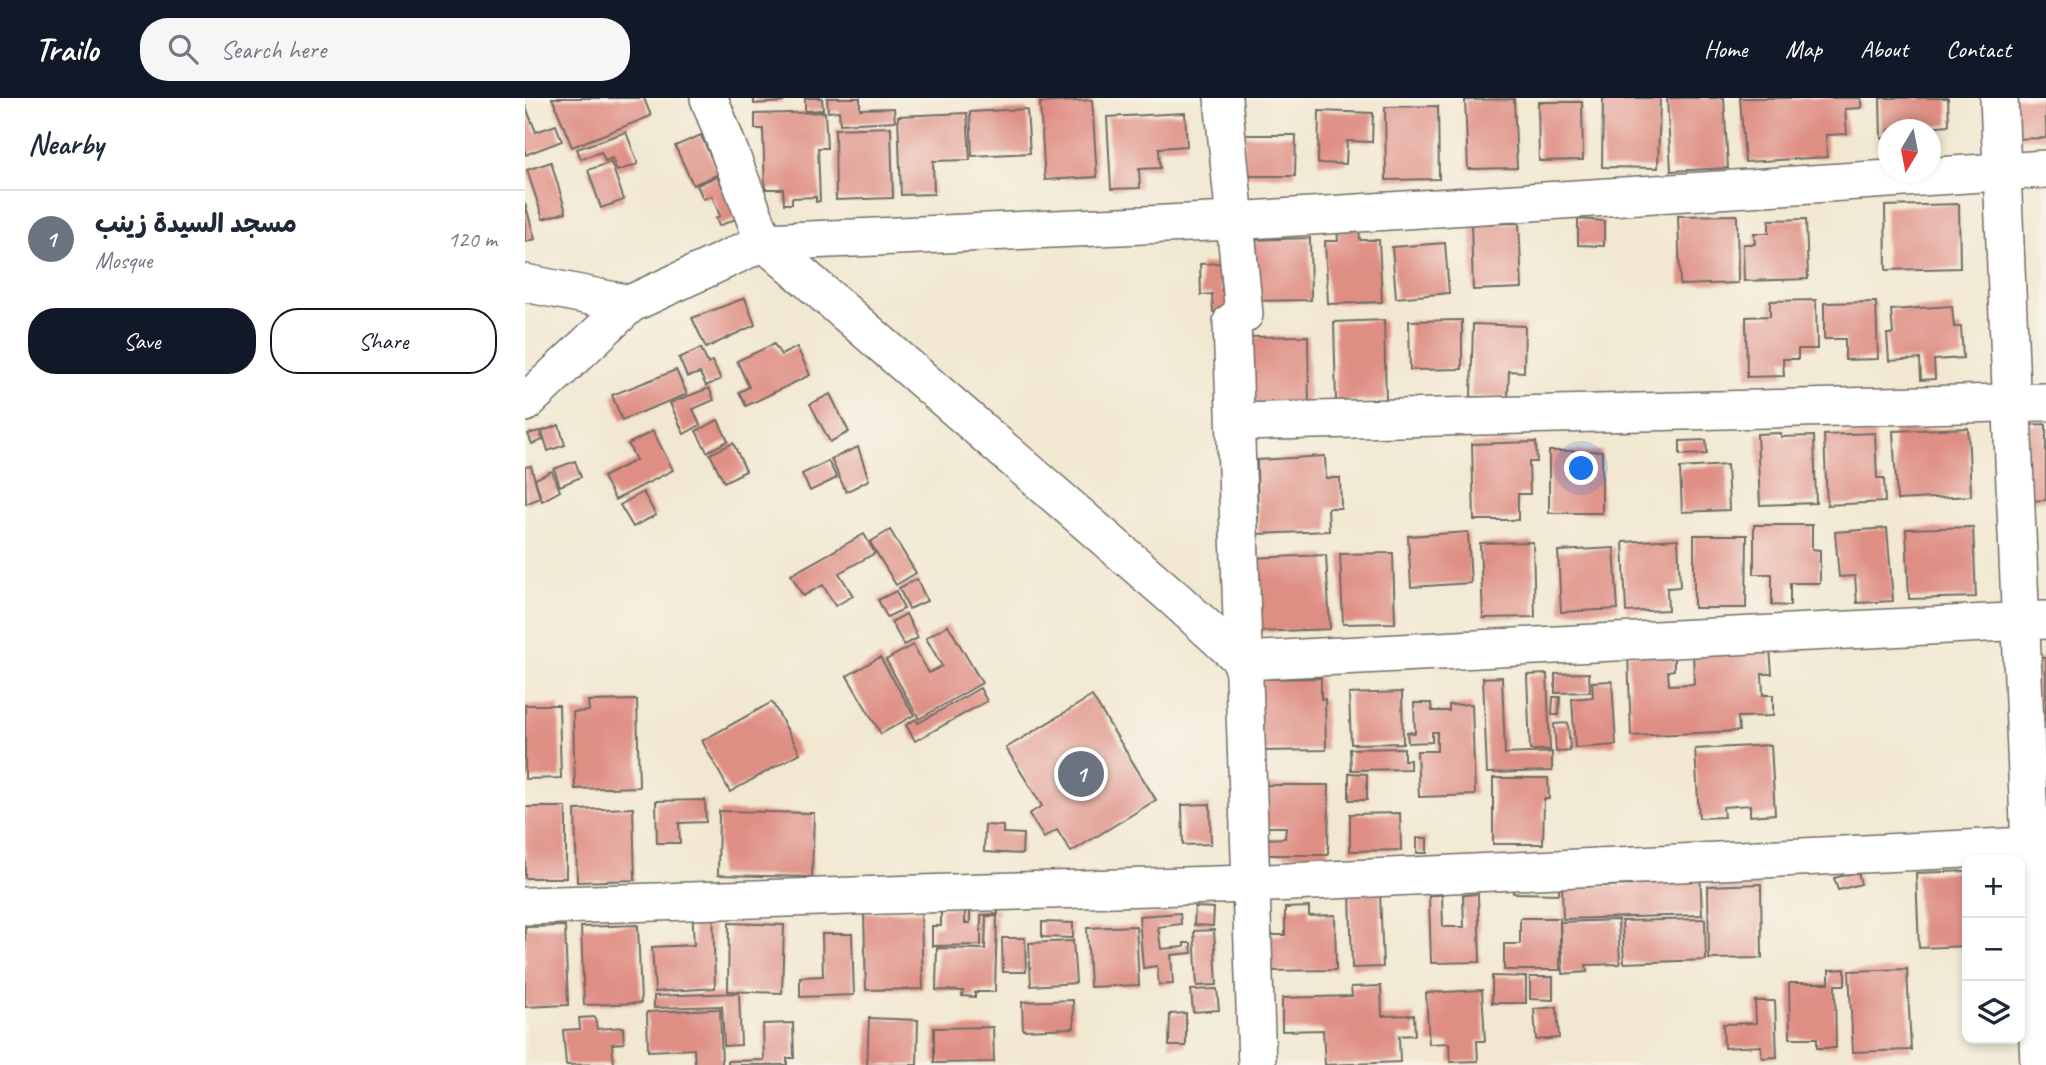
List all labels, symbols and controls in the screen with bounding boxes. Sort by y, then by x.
search box [140,18,630,81]
text: Trailo [35,28,98,70]
icon: search [164,30,202,68]
text: Search here [220,33,326,66]
text: Home [1704,34,1747,64]
text: Map [1785,34,1822,64]
text: About [1860,34,1908,64]
text: Contact [1946,34,2011,64]
north arrow [1878,119,1941,182]
text: Nearby [28,125,104,163]
text: مسجد السيدة زينب [95,207,297,240]
text: 1 [46,225,56,254]
text: 120 m [448,225,497,254]
text: Mosque [95,246,152,275]
button: Save [28,308,256,374]
button: Share [270,308,497,374]
your location [1564,451,1598,485]
pin: 1 [1058,748,1104,800]
map controls [1962,855,2025,1044]
button: + [1962,855,2025,918]
button: − [1962,918,2025,981]
button: layers [1962,981,2025,1044]

